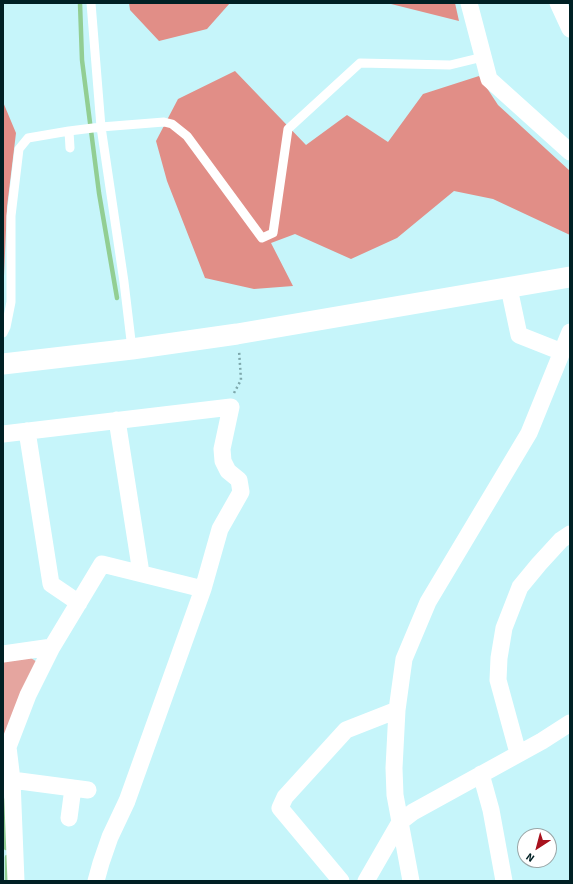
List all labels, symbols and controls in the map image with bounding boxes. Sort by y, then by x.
north arrow [517,828,557,868]
text: N [523,849,538,866]

